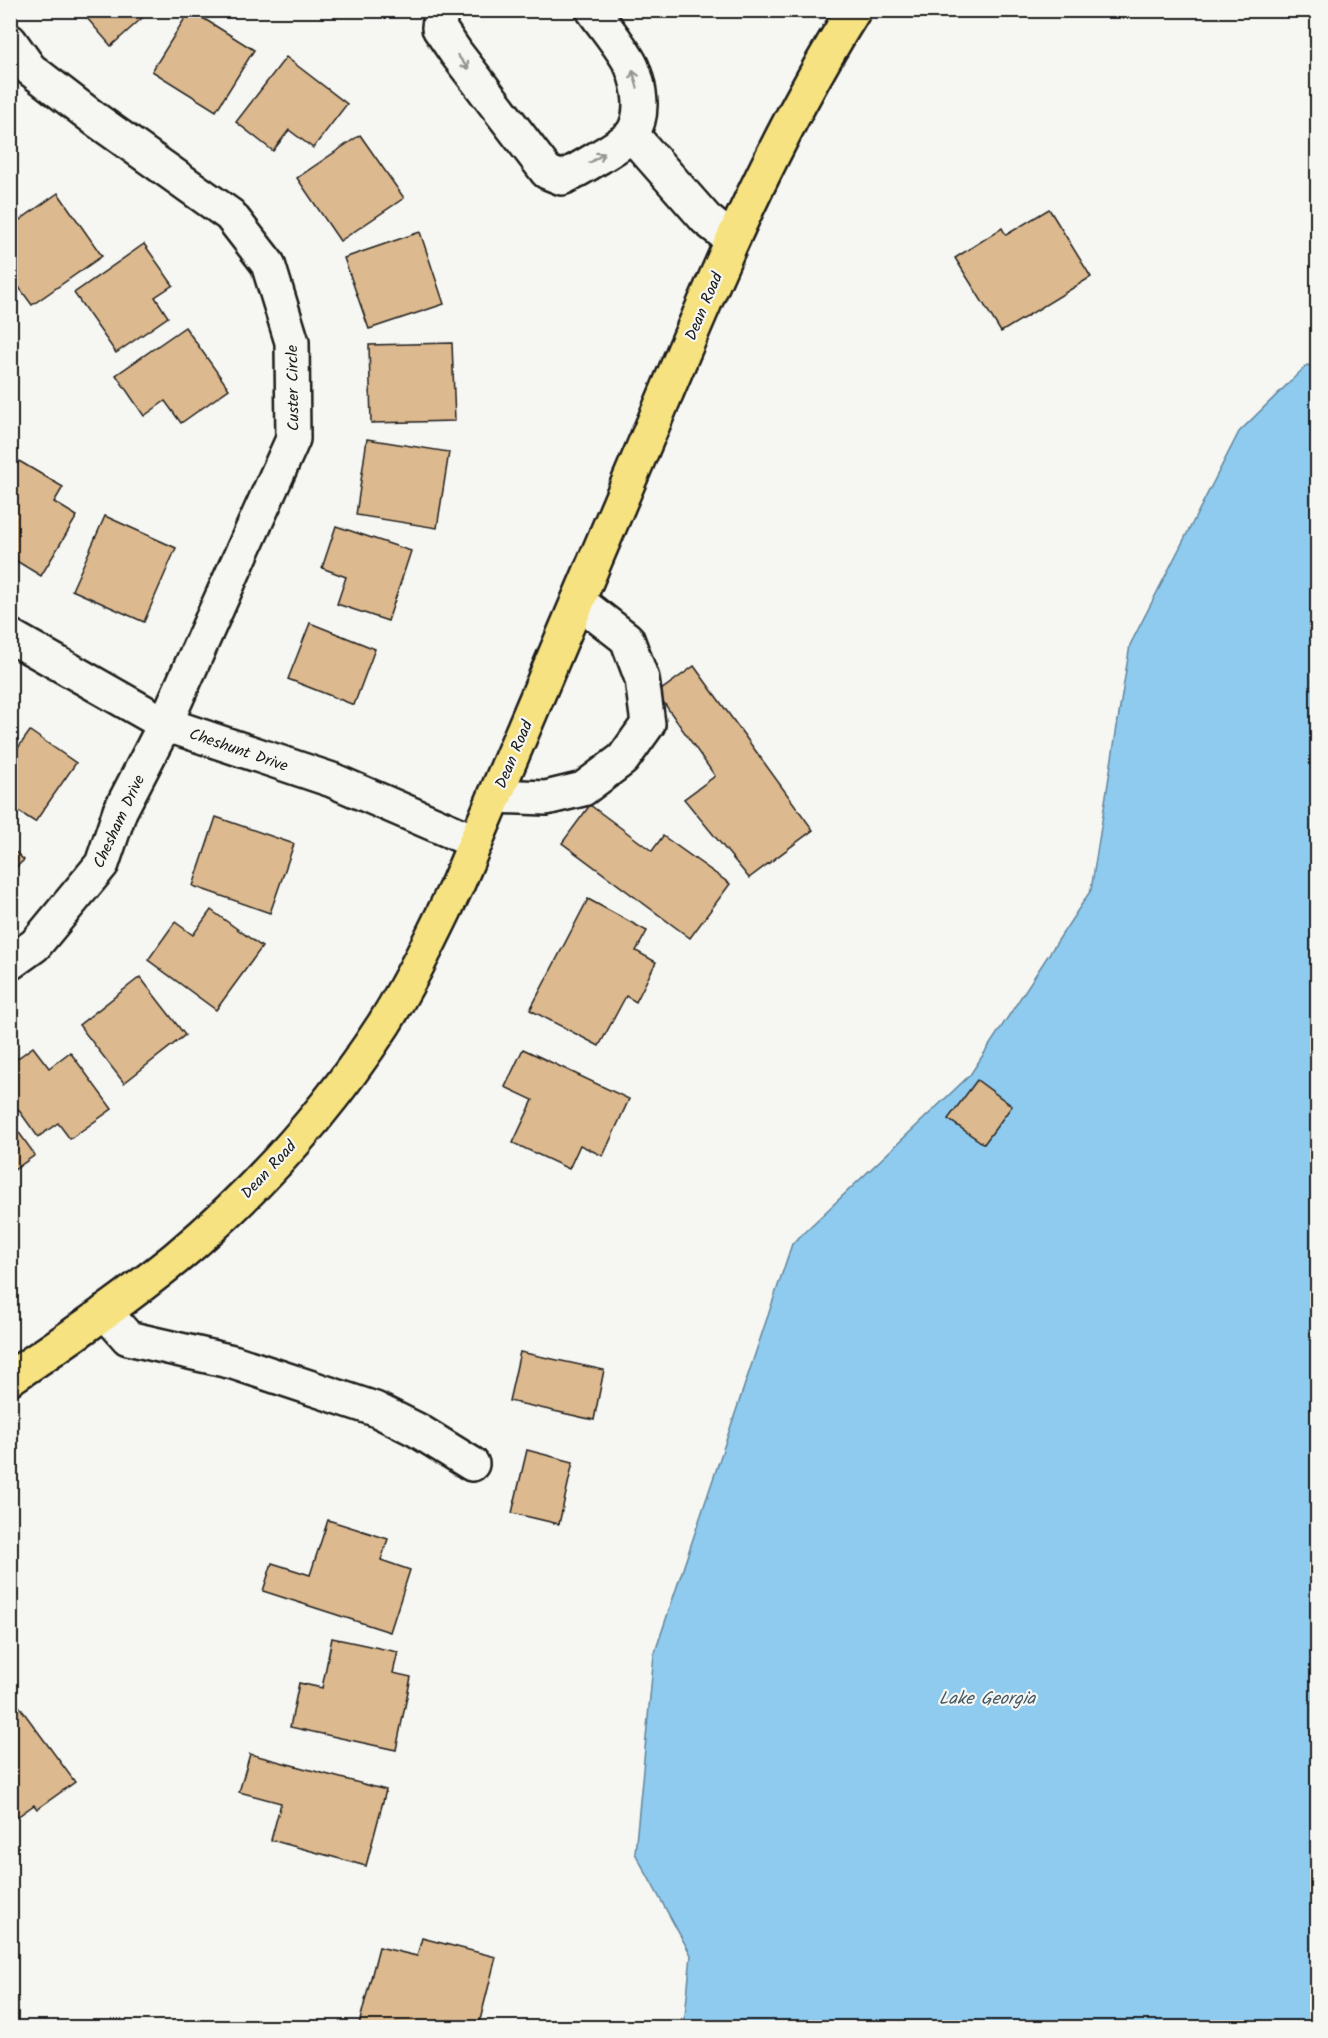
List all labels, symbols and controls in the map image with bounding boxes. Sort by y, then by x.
one-way arrow [456,53,469,69]
one-way arrow [629,70,640,89]
one-way arrow [588,152,604,164]
street label: Dean Road [679,268,730,345]
street label: Custer Circle [280,345,307,431]
street label: Dean Road [489,716,540,793]
street label: Cheshunt Drive [186,722,291,779]
street label: Chesham Drive [87,771,152,873]
street label: Dean Road [235,1134,303,1205]
water label: Lake Georgia [939,1685,1037,1714]

